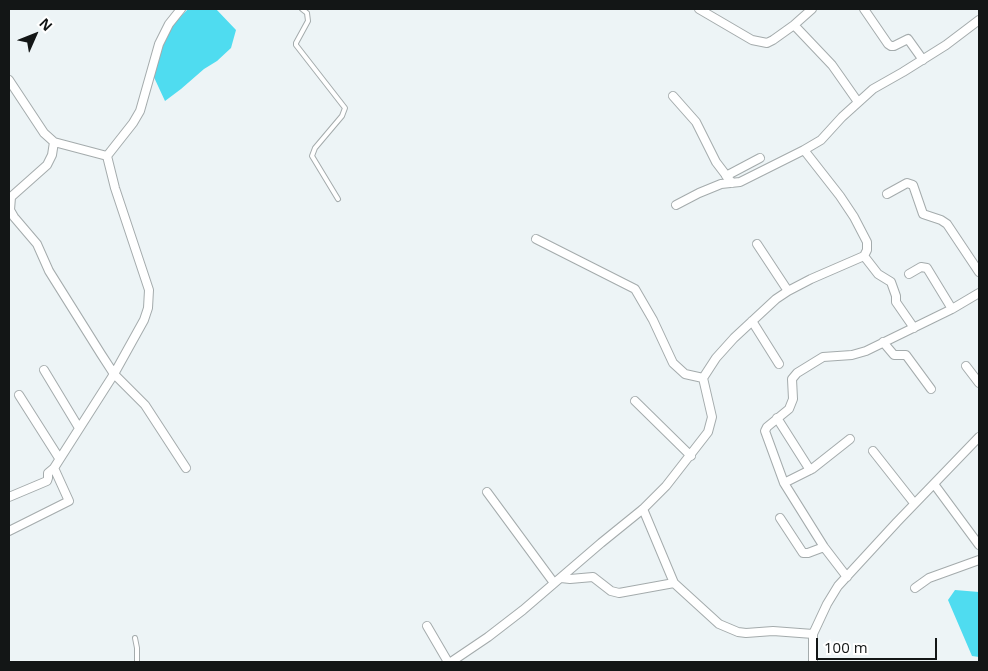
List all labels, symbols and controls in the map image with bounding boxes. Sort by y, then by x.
north arrow [10,10,60,60]
text: N [35,14,57,35]
scale bar [818,628,939,660]
text: 100 m [824,637,868,657]

